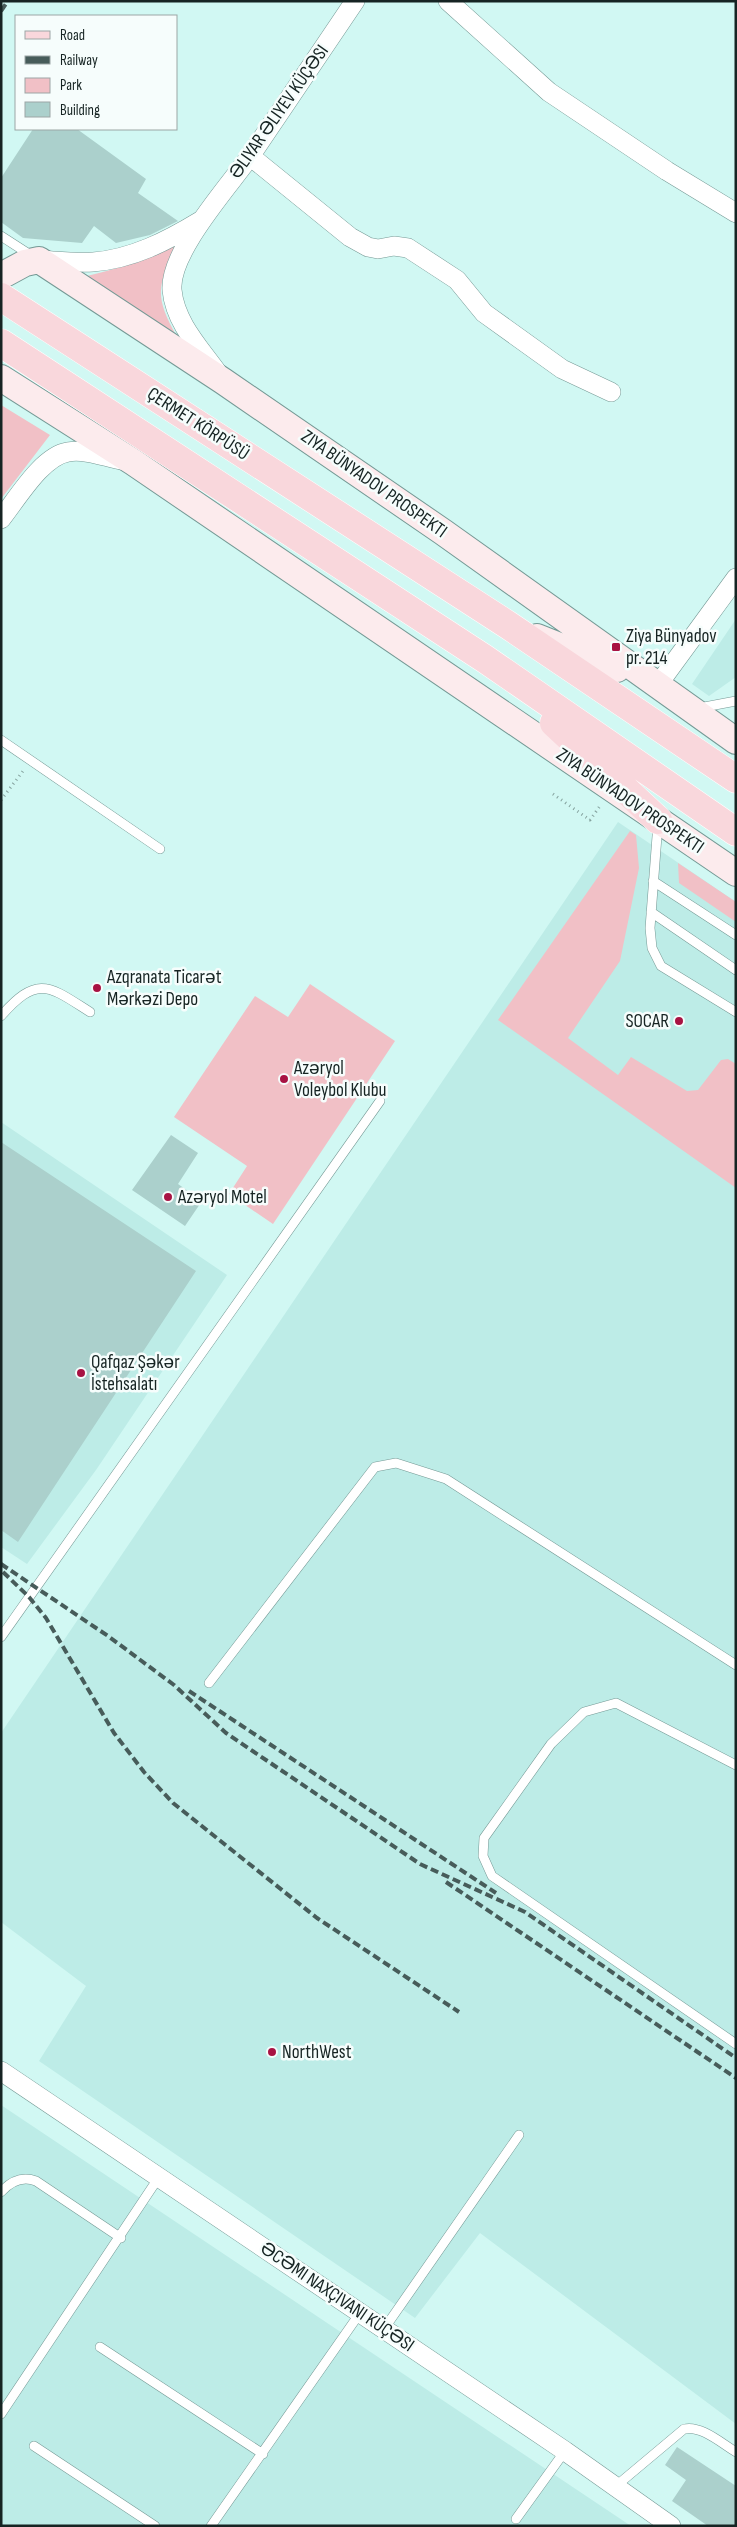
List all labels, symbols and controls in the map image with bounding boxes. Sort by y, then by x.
legend [15,15,178,130]
text: Road [60,26,85,45]
street label: ƏLIYAR ƏLIYEV KÜÇƏSI [224,41,334,183]
text: Railway [60,51,98,70]
text: Park [60,76,82,95]
text: Building [60,101,100,120]
street label: ÇERMET KÖRPÜSÜ [143,382,253,466]
street label: ZIYA BÜNYADOV PROSPEKTI [297,425,451,543]
place label: Ziya Bünyadov pr. 214 [626,625,717,670]
marker: Ziya Bünyadov pr. 214 [610,641,622,653]
street label: ZIYA BÜNYADOV PROSPEKTI [552,743,708,859]
place label: Azqranata Ticarət Mərkəzi Depo [106,966,222,1011]
marker: Azqranata Ticarət Mərkəzi Depo [91,982,103,994]
place label: SOCAR [625,1010,669,1033]
marker: SOCAR [673,1015,685,1027]
place label: Azəryol Voleybol Klubu [293,1057,387,1102]
marker: Azəryol Voleybol Klubu [278,1073,290,1085]
place label: Azəryol Motel [177,1186,267,1209]
marker: Azəryol Motel [162,1191,174,1203]
place label: Qafqaz Şəkər İstehsalatı [91,1351,180,1396]
marker: Qafqaz Şəkər İstehsalatı [75,1367,87,1379]
place label: NorthWest [282,2041,352,2064]
marker: NorthWest [266,2046,278,2058]
street label: ƏCƏMI NAXÇIVANI KÜÇƏSI [256,2237,418,2357]

